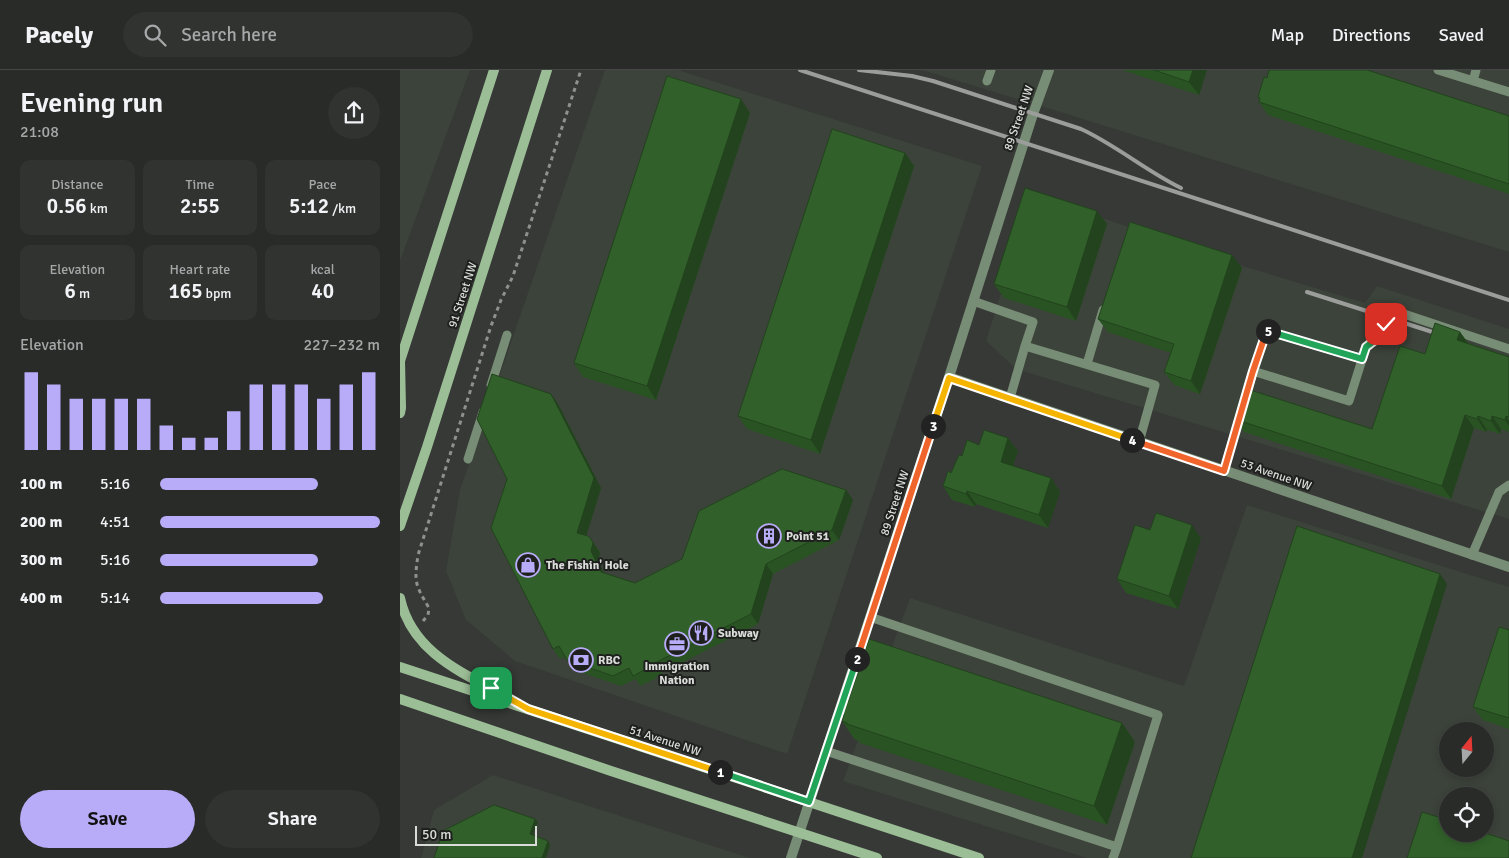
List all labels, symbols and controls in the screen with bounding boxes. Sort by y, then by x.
search box [123,12,473,57]
text: Pacely [25,20,93,50]
icon: search [141,21,169,49]
text: Search here [181,23,277,47]
text: Map [1271,24,1304,46]
text: Directions [1332,24,1411,46]
text: Saved [1439,24,1484,46]
street label: 89 Street NW [1001,83,1037,153]
text: Evening run [20,86,163,120]
button: share [328,87,380,139]
text: 21:08 [20,122,59,142]
text: Distance [51,176,103,193]
text: Time [186,176,214,193]
text: Pace [309,176,337,193]
text: 0.56 [47,193,87,219]
text: 2:55 [180,193,220,219]
text: 5:12 [289,193,329,219]
text: km [87,200,108,217]
text: /km [329,200,356,217]
street label: 91 Street NW [445,260,481,330]
text: Elevation [49,261,105,278]
text: Heart rate [170,261,230,278]
text: kcal [310,261,335,278]
text: 6 [65,278,76,304]
text: 165 [168,278,202,304]
text: 40 [311,278,334,304]
text: m [76,285,90,302]
text: bpm [202,285,232,302]
pin [1365,303,1407,345]
icon: check [1372,310,1400,338]
pin: 5 [1256,318,1280,344]
text: 5 [1265,323,1272,340]
text: Elevation [20,335,84,355]
text: 227–232 m [303,335,380,355]
pin: 3 [920,414,946,438]
text: 3 [930,418,937,435]
pin: 4 [1120,428,1144,452]
text: 4 [1129,432,1136,449]
street label: 53 Avenue NW [1239,456,1313,494]
street label: 89 Street NW [877,468,913,538]
text: 100 m [20,474,62,494]
text: 5:16 [100,474,130,494]
text: 200 m [20,512,62,532]
text: 4:51 [100,512,130,532]
building icon: Point 51 [756,523,782,549]
place label: Point 51 [786,529,830,544]
text: 300 m [20,550,62,570]
text: 5:16 [100,550,130,570]
shop icon: The Fishin' Hole [515,552,541,578]
place label: The Fishin' Hole [546,558,629,573]
text: 400 m [20,588,62,608]
text: 5:14 [100,588,130,608]
restaurant icon: Subway [688,620,714,646]
place label: Subway [718,626,759,641]
office icon: Immigration Nation [664,631,690,657]
pin: 2 [844,646,870,672]
bank icon: RBC [568,647,594,673]
text: 2 [854,651,861,668]
place label: RBC [598,653,621,668]
place label: Immigration Nation [645,659,710,688]
pin [470,667,512,709]
icon: arrive [477,674,505,702]
street label: 51 Avenue NW [627,722,703,760]
north arrow [1439,722,1494,778]
map controls [1439,722,1494,842]
pin: 1 [708,760,732,784]
text: 1 [717,764,724,781]
button: locate [1439,787,1494,842]
button: Save [20,790,195,848]
button: Share [205,790,380,848]
scale bar [415,823,538,846]
text: 50 m [422,826,451,843]

